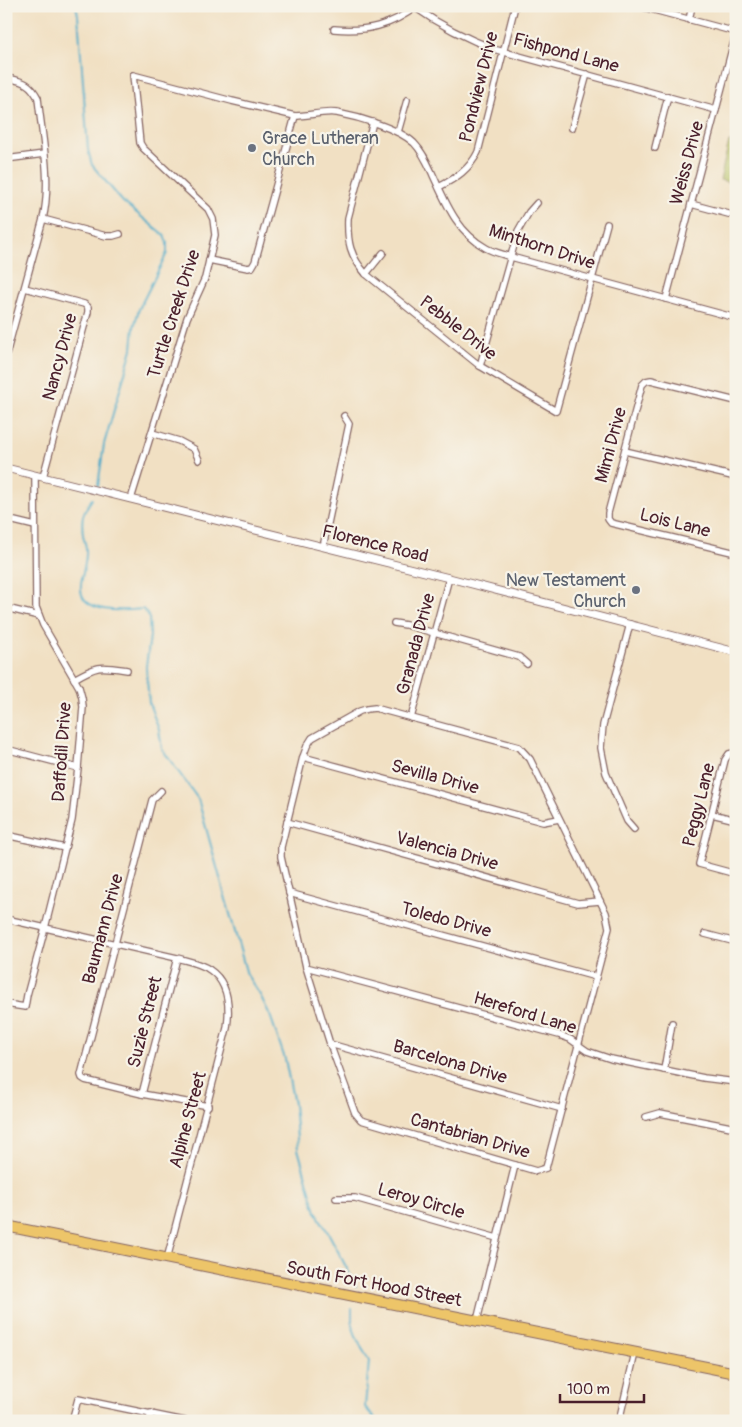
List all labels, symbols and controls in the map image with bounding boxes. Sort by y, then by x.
street label: Fishpond Lane [511,28,621,78]
street label: Pondview Drive [454,29,504,145]
street label: Weiss Drive [665,118,709,207]
place label: Grace Lutheran Church [262,127,379,171]
marker: Grace Lutheran Church [246,142,258,154]
street label: Minthorn Drive [486,219,598,275]
street label: Turtle Creek Drive [142,247,206,381]
street label: Pebble Drive [415,291,501,365]
street label: Nancy Drive [37,311,83,403]
street label: Mimi Drive [590,405,632,485]
street label: Lois Lane [637,503,713,543]
street label: Florence Road [319,520,431,568]
place label: New Testament Church [506,569,627,613]
marker: New Testament Church [630,584,642,596]
street label: Granada Drive [391,591,441,697]
street label: Daffodil Drive [47,701,77,803]
street label: Sevilla Drive [389,754,482,800]
street label: Peggy Lane [677,761,721,849]
street label: Valencia Drive [393,826,501,876]
street label: Baumann Drive [77,871,129,987]
street label: Toledo Drive [398,897,494,943]
street label: Suzie Street [123,973,168,1070]
street label: Hereford Lane [471,986,579,1040]
street label: Barcelona Drive [390,1035,510,1089]
street label: Alpine Street [164,1068,212,1171]
street label: Cantabrian Drive [408,1108,533,1164]
street label: Leroy Circle [375,1178,467,1224]
street label: South Fort Hood Street [284,1256,464,1312]
scale bar [560,1372,643,1404]
text: 100 m [567,1380,610,1399]

